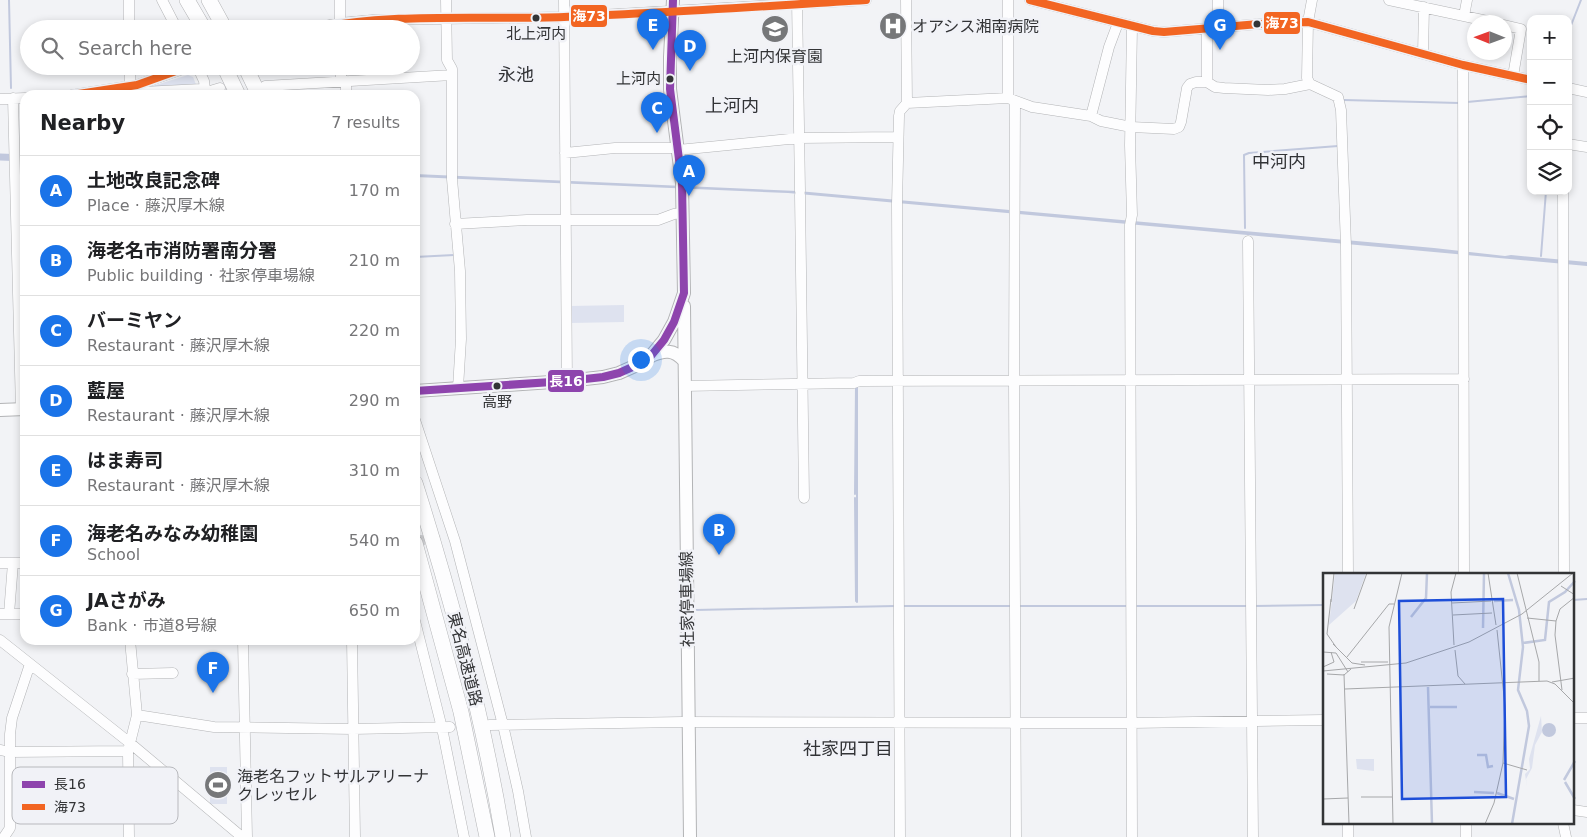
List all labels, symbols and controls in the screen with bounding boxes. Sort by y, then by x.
line badge: 海73 [570,4,608,28]
text: 海73 [572,8,606,24]
pin: E [637,9,669,50]
pin: G [1204,9,1236,50]
hospital icon: オアシス湘南病院 [878,11,908,41]
line badge: 海73 [1263,11,1301,35]
marker: 北上河内 [531,13,541,23]
school or university icon: 上河内保育園 [760,14,790,44]
text: 海73 [1265,15,1299,31]
north arrow [1467,15,1512,60]
map controls [1527,15,1572,195]
button: + [1527,15,1572,60]
place label: オアシス湘南病院 [912,17,1039,36]
unlabelled marker [1252,19,1262,29]
search box [20,20,420,75]
place label: 北上河内 [506,25,566,43]
pin: D [674,30,706,71]
icon: search [38,34,66,62]
text: Search here [78,37,192,59]
place label: 上河内保育園 [727,47,823,66]
button: − [1527,60,1572,105]
district label: 永池 [498,64,534,85]
place label: 上河内 [616,70,661,88]
marker: 上河内 [665,74,675,84]
pin: C [641,92,673,133]
district label: 上河内 [705,95,759,116]
button: locate [1527,105,1572,150]
text: Nearby [40,111,125,135]
text: 7 results [331,113,400,132]
button: layers [1527,150,1572,195]
district label: 中河内 [1252,151,1306,172]
pin: A [673,155,705,196]
text: 土地改良記念碑 [87,169,220,191]
text: A [50,181,62,200]
text: 170 m [349,181,400,200]
text: Place · 藤沢厚木線 [87,196,225,215]
text: 海老名市消防署南分署 [87,239,277,261]
text: B [50,251,62,270]
text: 210 m [349,251,400,270]
text: Public building · 社家停車場線 [87,266,315,285]
text: バーミヤン [87,309,182,331]
text: C [50,321,62,340]
text: 220 m [349,321,400,340]
text: Restaurant · 藤沢厚木線 [87,336,270,355]
your location [628,347,654,373]
line badge: 長16 [547,369,585,393]
text: 長16 [549,373,583,389]
text: 藍屋 [87,379,125,401]
marker: 高野 [492,381,502,391]
text: D [49,391,63,410]
text: 290 m [349,391,400,410]
place label: 高野 [482,393,512,411]
text: Restaurant · 藤沢厚木線 [87,406,270,425]
text: はま寿司 [87,449,163,471]
text: E [51,461,61,480]
text: 310 m [349,461,400,480]
text: Restaurant · 藤沢厚木線 [87,476,270,495]
pin: B [703,514,735,555]
text: 海老名みなみ幼稚園 [87,522,258,544]
text: F [51,531,61,550]
text: 540 m [349,531,400,550]
text: School [87,545,140,564]
street label: 社家停車場線 [677,551,697,647]
inset map [1323,573,1574,824]
text: JAさがみ [87,589,166,611]
text: G [49,601,63,620]
text: 650 m [349,601,400,620]
street label: 東名高速道路 [444,610,486,708]
text: Bank · 市道8号線 [87,616,217,635]
pin: F [197,652,229,693]
district label: 社家四丁目 [803,738,893,759]
legend [12,767,178,824]
place label: 海老名フットサルアリーナ クレッセル [237,767,429,804]
sports icon: 海老名フットサルアリーナ クレッセル [203,770,233,800]
text: 長16 [54,776,86,792]
text: 海73 [54,799,86,815]

